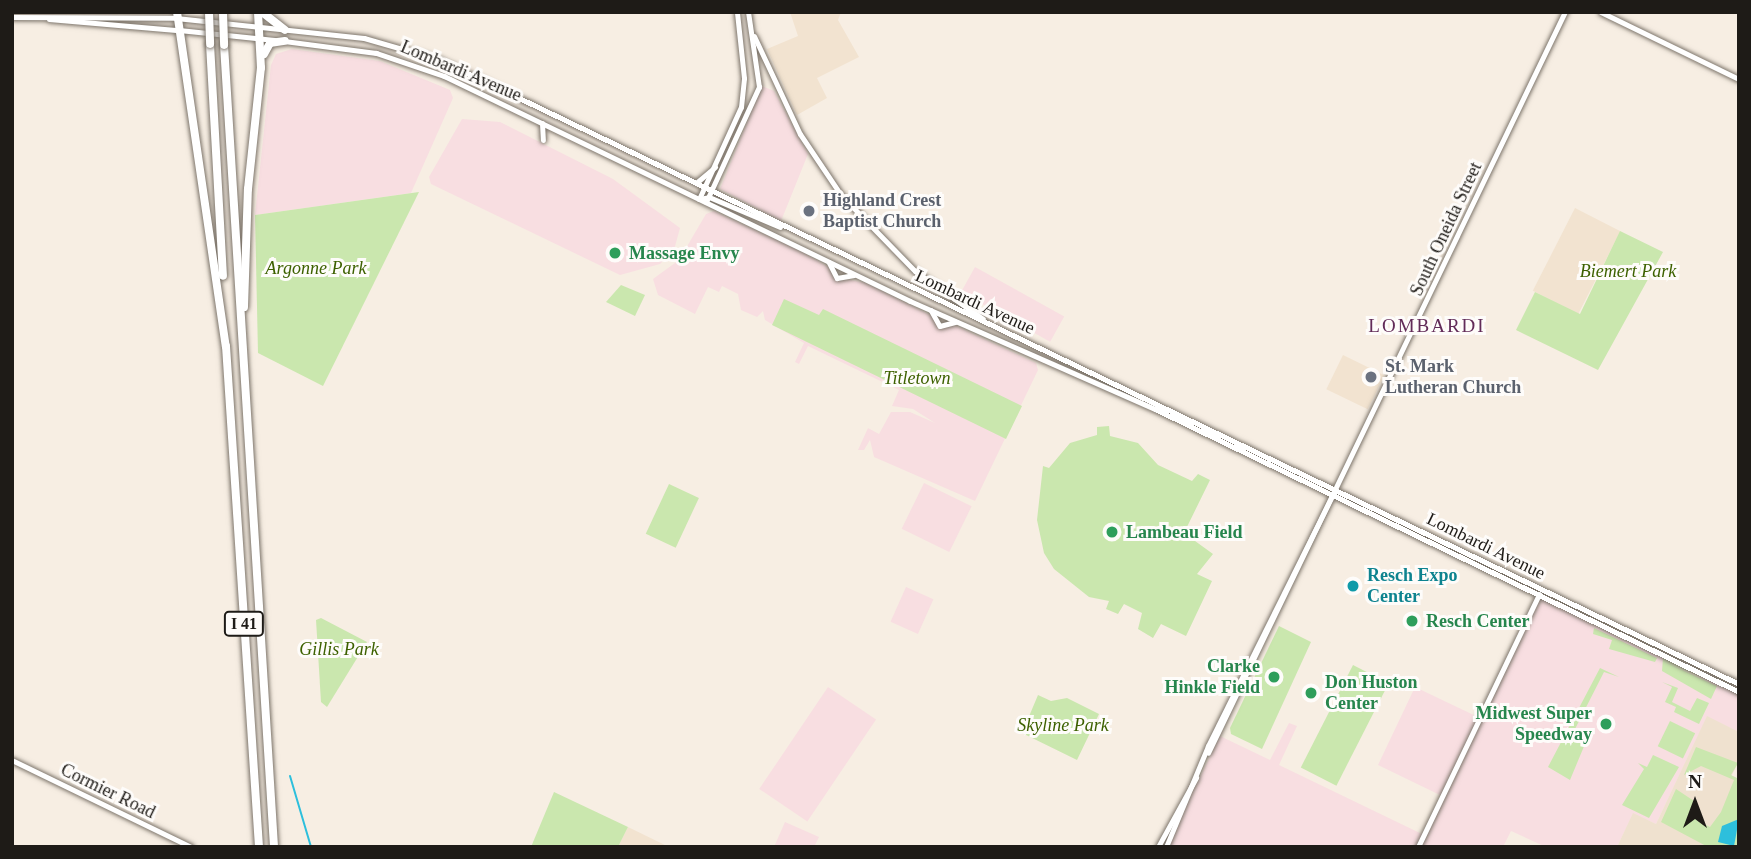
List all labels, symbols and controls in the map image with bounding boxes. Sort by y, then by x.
street label: Lombardi Avenue [397,36,525,106]
street label: South Oneida Street [1406,159,1486,299]
place label: Highland Crest Baptist Church [823,190,941,232]
marker: Highland Crest Baptist Church [801,203,817,219]
place label: Massage Envy [629,242,740,264]
marker: Massage Envy [607,245,623,261]
park label: Argonne Park [266,257,366,279]
park label: Biemert Park [1580,260,1676,282]
street label: Lombardi Avenue [911,265,1039,339]
district label: LOMBARDI [1369,315,1485,337]
place label: St. Mark Lutheran Church [1385,356,1521,398]
park label: Titletown [883,367,951,389]
marker: St. Mark Lutheran Church [1363,369,1379,385]
street label: Lombardi Avenue [1423,508,1549,584]
place label: Lambeau Field [1126,521,1243,543]
marker: Lambeau Field [1104,524,1120,540]
place label: Resch Expo Center [1367,565,1458,608]
marker: Resch Expo Center [1345,578,1361,594]
place label: Resch Center [1426,610,1529,632]
road number: I 41 [223,611,265,636]
marker: Resch Center [1404,613,1420,629]
park label: Gillis Park [299,638,379,660]
place label: Clarke Hinkle Field [1164,656,1260,698]
marker: Clarke Hinkle Field [1266,669,1282,685]
place label: Don Huston Center [1325,672,1418,714]
marker: Don Huston Center [1303,685,1319,701]
place label: Midwest Super Speedway [1476,703,1592,746]
park label: Skyline Park [1017,714,1109,736]
marker: Midwest Super Speedway [1598,716,1614,732]
street label: Cormier Road [57,759,159,823]
north arrow [1660,768,1730,838]
text: N [1688,771,1702,792]

